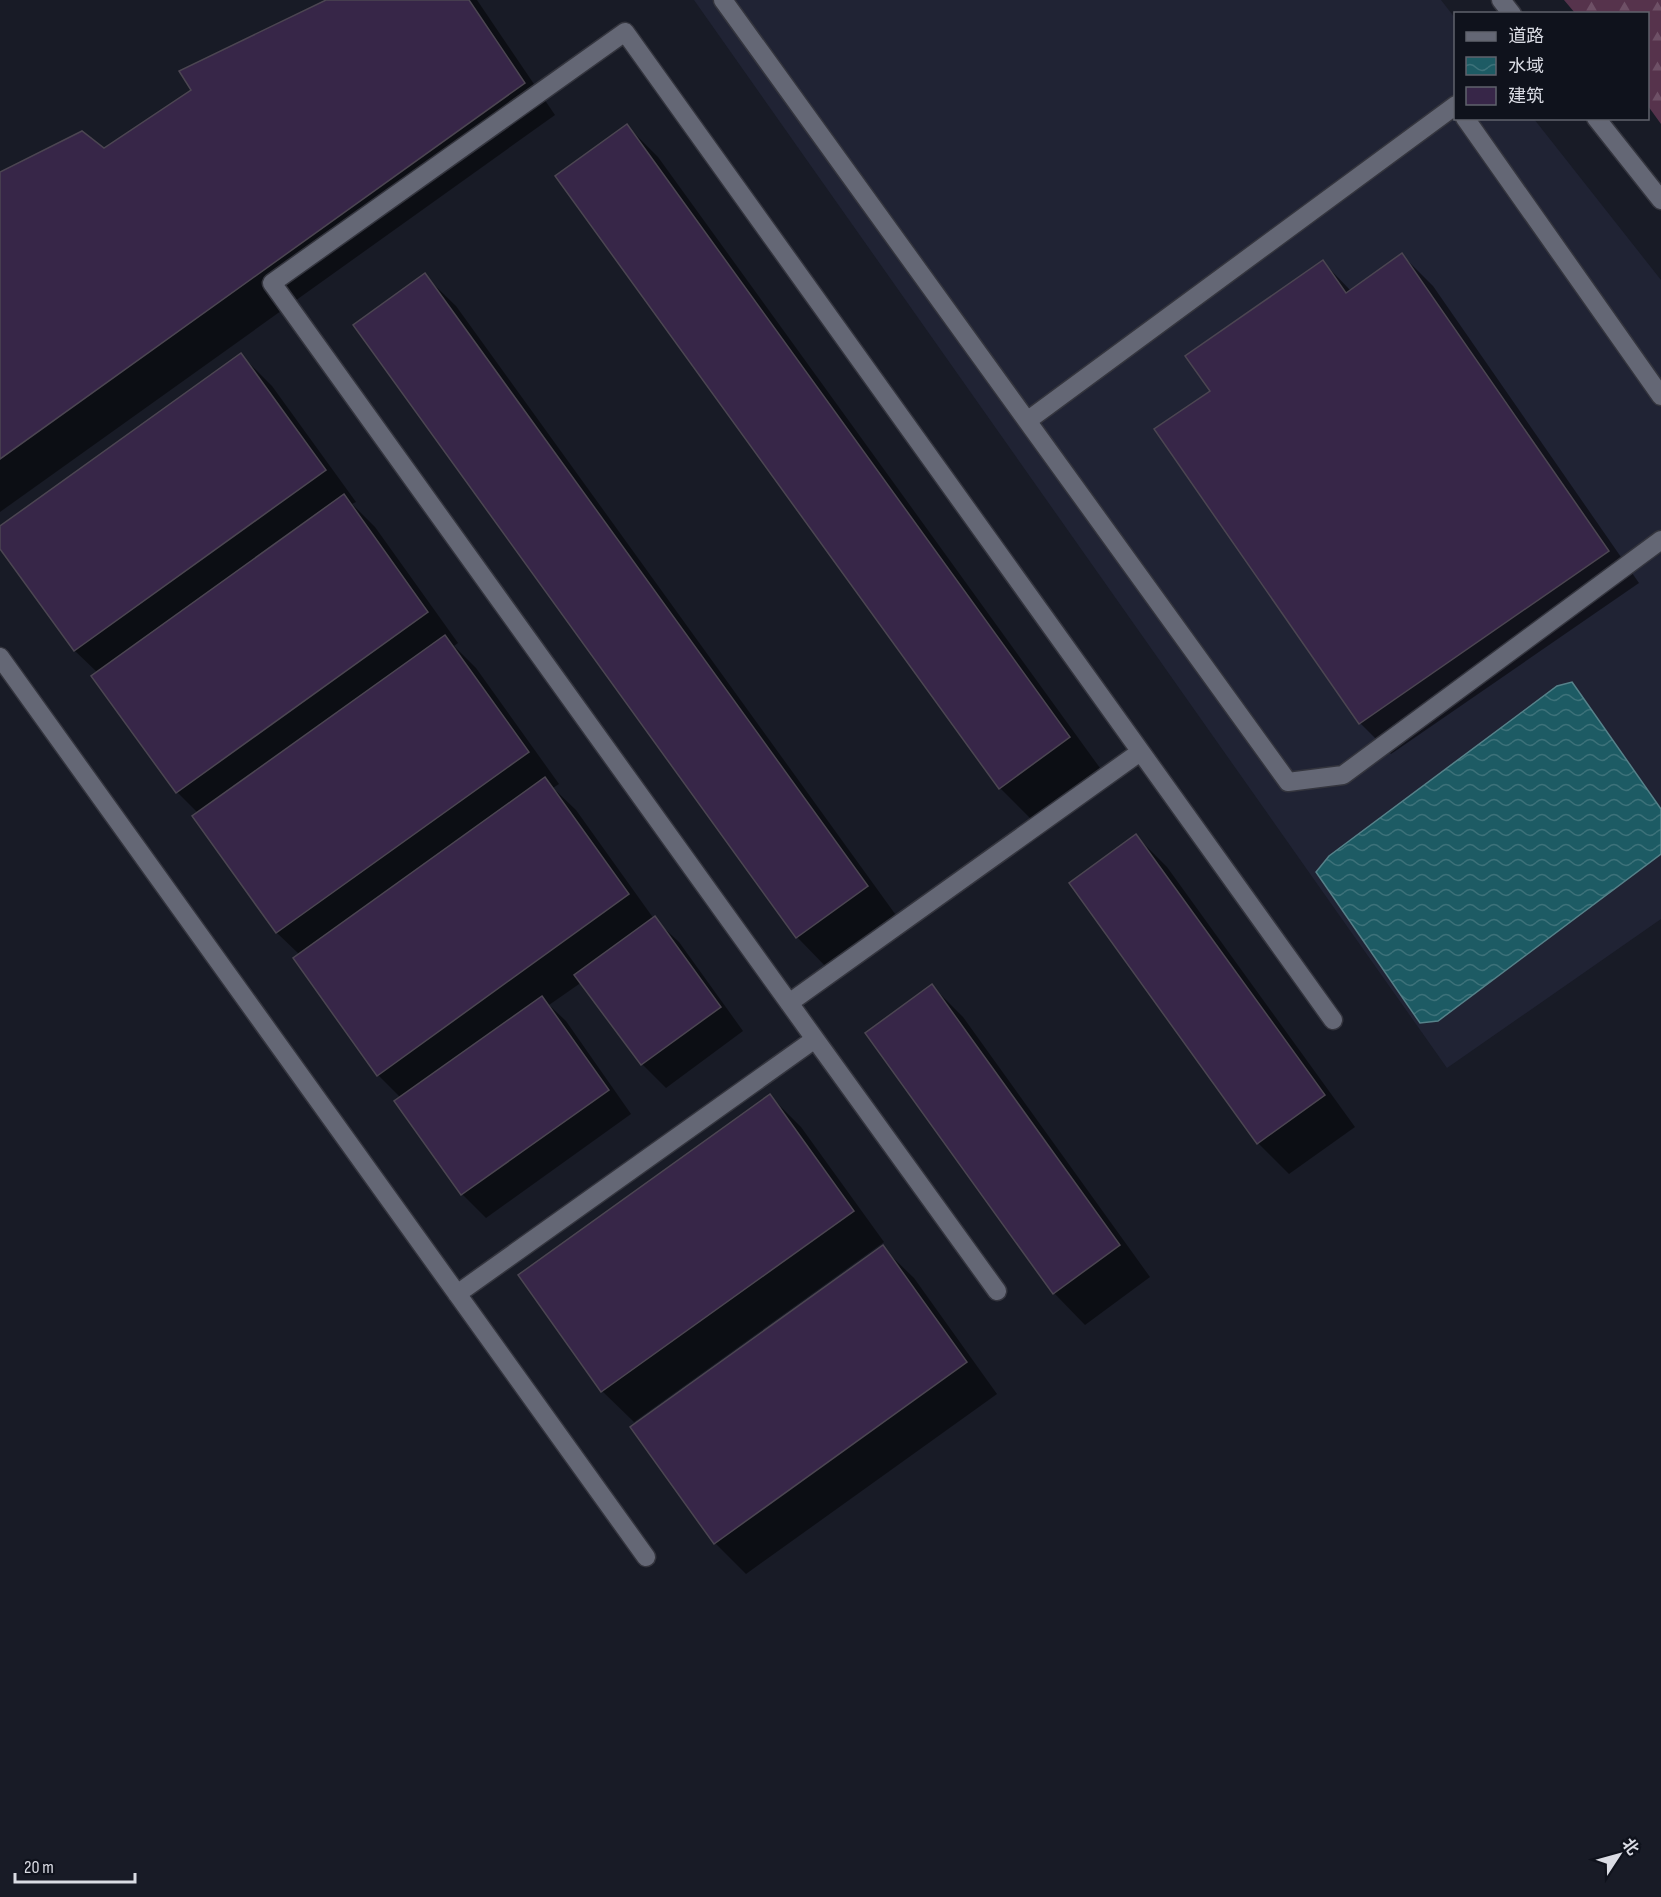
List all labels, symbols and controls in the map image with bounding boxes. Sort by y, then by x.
legend [1454,12,1649,120]
text: 道路 [1508,26,1544,47]
text: 水域 [1508,56,1544,77]
text: 建筑 [1508,86,1544,107]
north arrow [1589,1825,1649,1885]
text: 北 [1618,1835,1642,1859]
scale bar [15,1846,135,1884]
text: 20 m [24,1857,54,1878]

